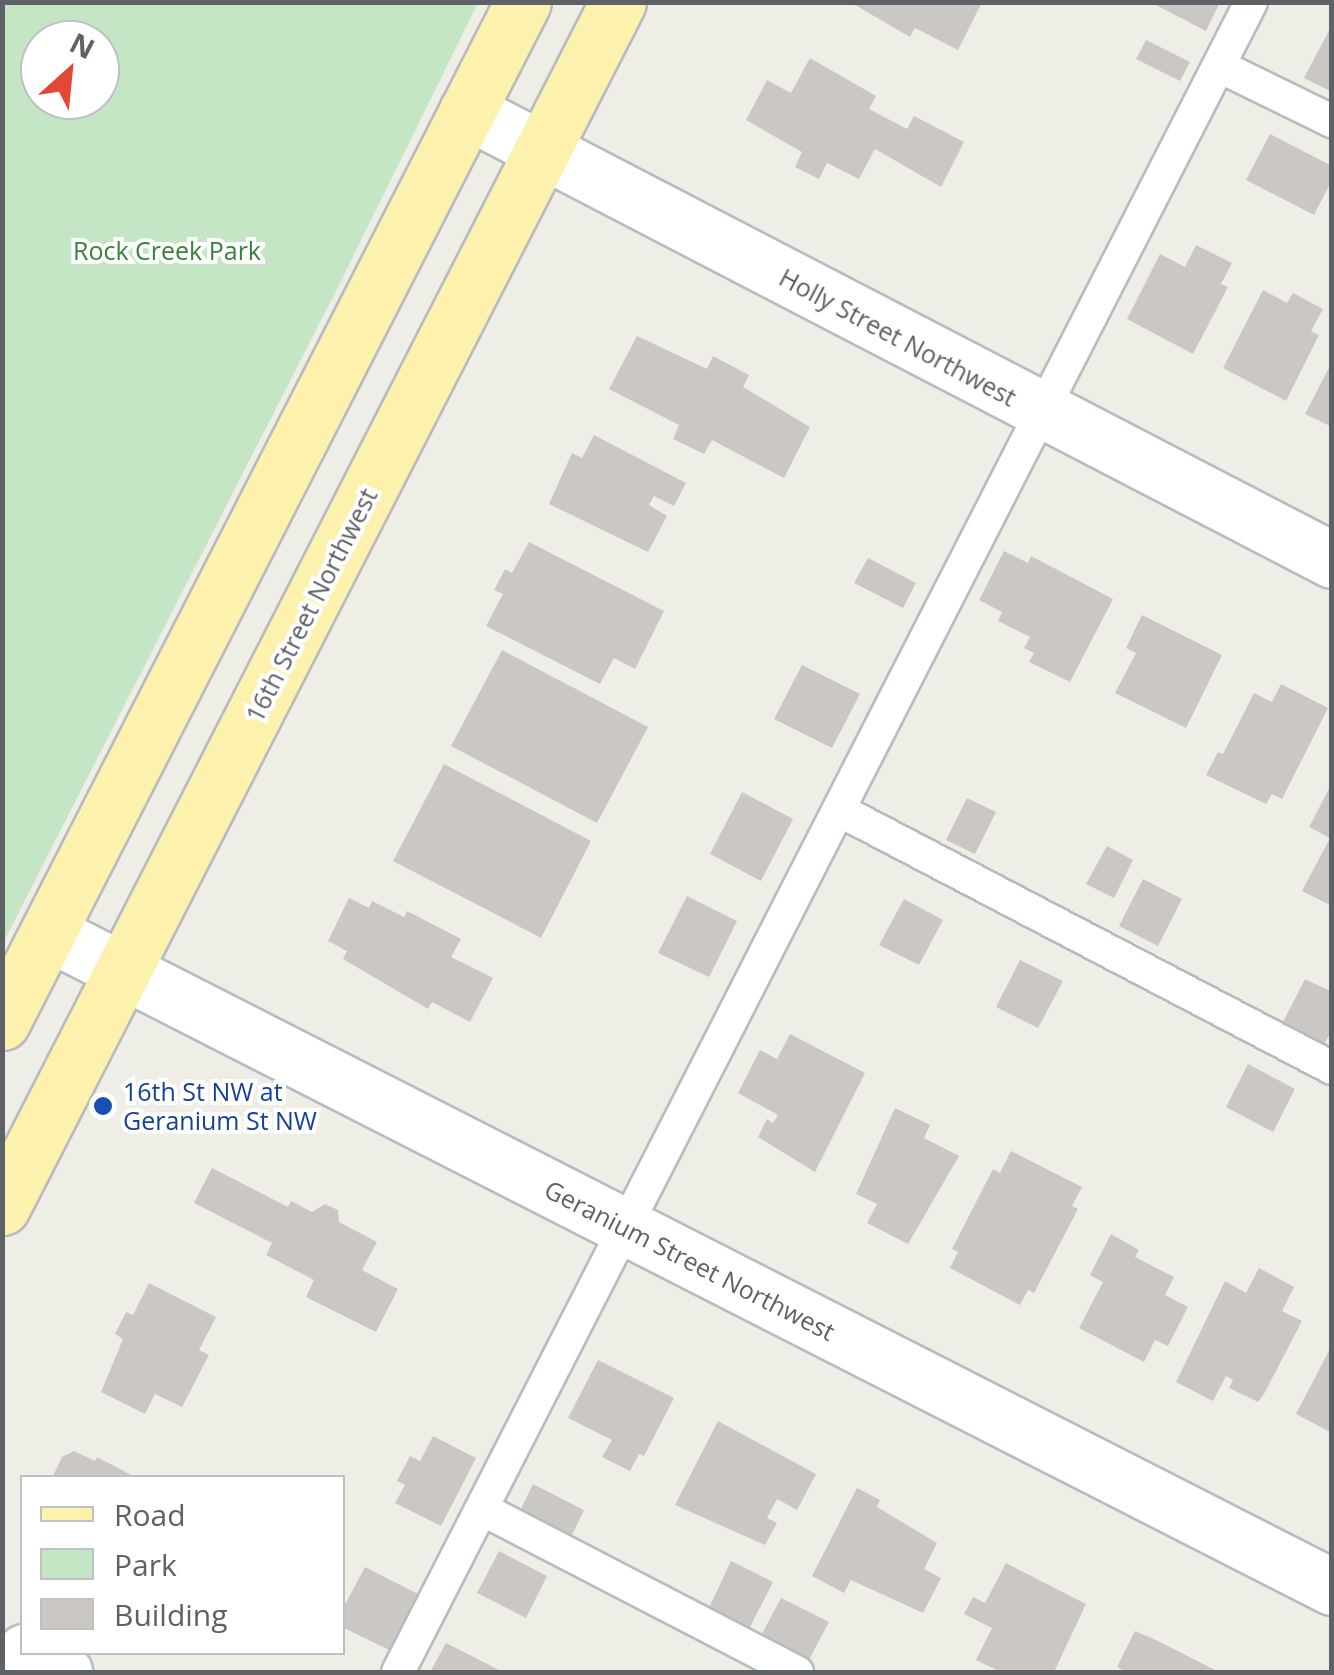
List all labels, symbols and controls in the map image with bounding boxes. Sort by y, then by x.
north arrow [20,20,120,120]
text: N [64,23,101,67]
park label: Rock Creek Park [73,235,261,265]
street label: Holly Street Northwest [774,262,1022,412]
street label: 16th Street Northwest [239,483,383,727]
place label: 16th St NW at Geranium St NW [123,1077,317,1136]
marker: 16th St NW at Geranium St NW [92,1095,114,1117]
street label: Geranium Street Northwest [540,1174,840,1346]
legend [20,1475,345,1655]
text: Road [114,1494,186,1535]
text: Park [114,1544,177,1585]
text: Building [114,1594,228,1635]

